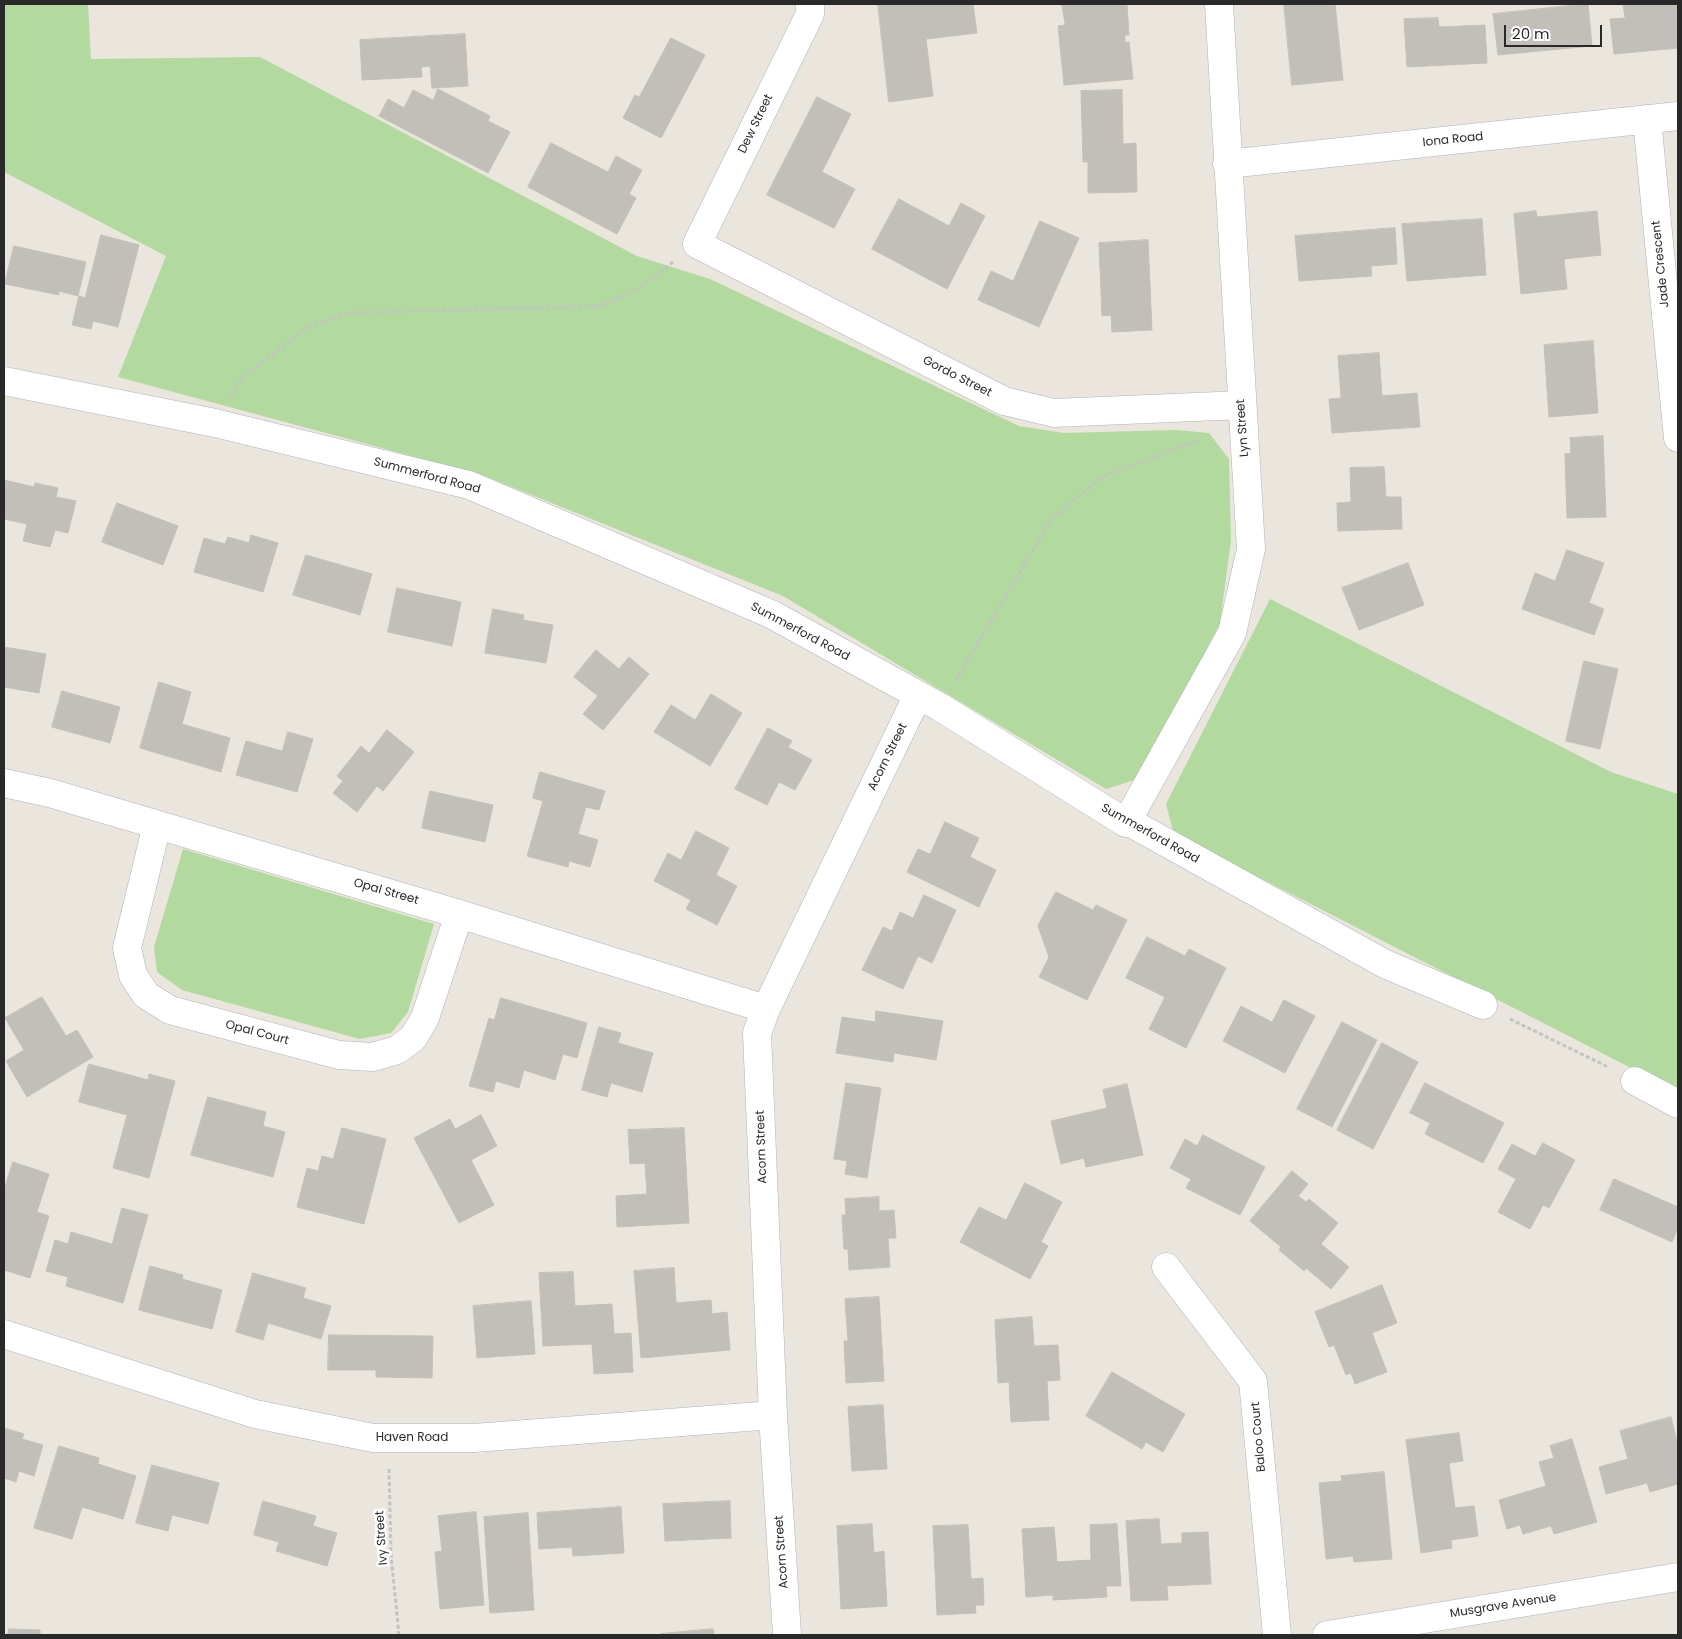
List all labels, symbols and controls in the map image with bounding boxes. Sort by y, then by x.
scale bar [1507,15,1604,47]
text: 20 m [1512,23,1550,44]
street label: Dew Street [735,92,777,156]
street label: Iona Road [1422,130,1484,150]
street label: Jade Crescent [1649,220,1673,308]
street label: Gordo Street [920,353,994,401]
street label: Lyn Street [1234,399,1252,457]
street label: Summerford Road [372,455,482,497]
street label: Summerford Road [748,600,852,664]
street label: Acorn Street [865,721,911,793]
street label: Summerford Road [1098,801,1202,867]
street label: Opal Street [352,876,420,908]
street label: Opal Court [224,1018,290,1048]
street label: Acorn Street [754,1110,770,1184]
street label: Baloo Court [1249,1401,1269,1473]
street label: Haven Road [376,1431,448,1445]
street label: Ivy Street [373,1510,391,1566]
street label: Acorn Street [772,1515,792,1589]
street label: Musgrave Avenue [1449,1590,1557,1622]

